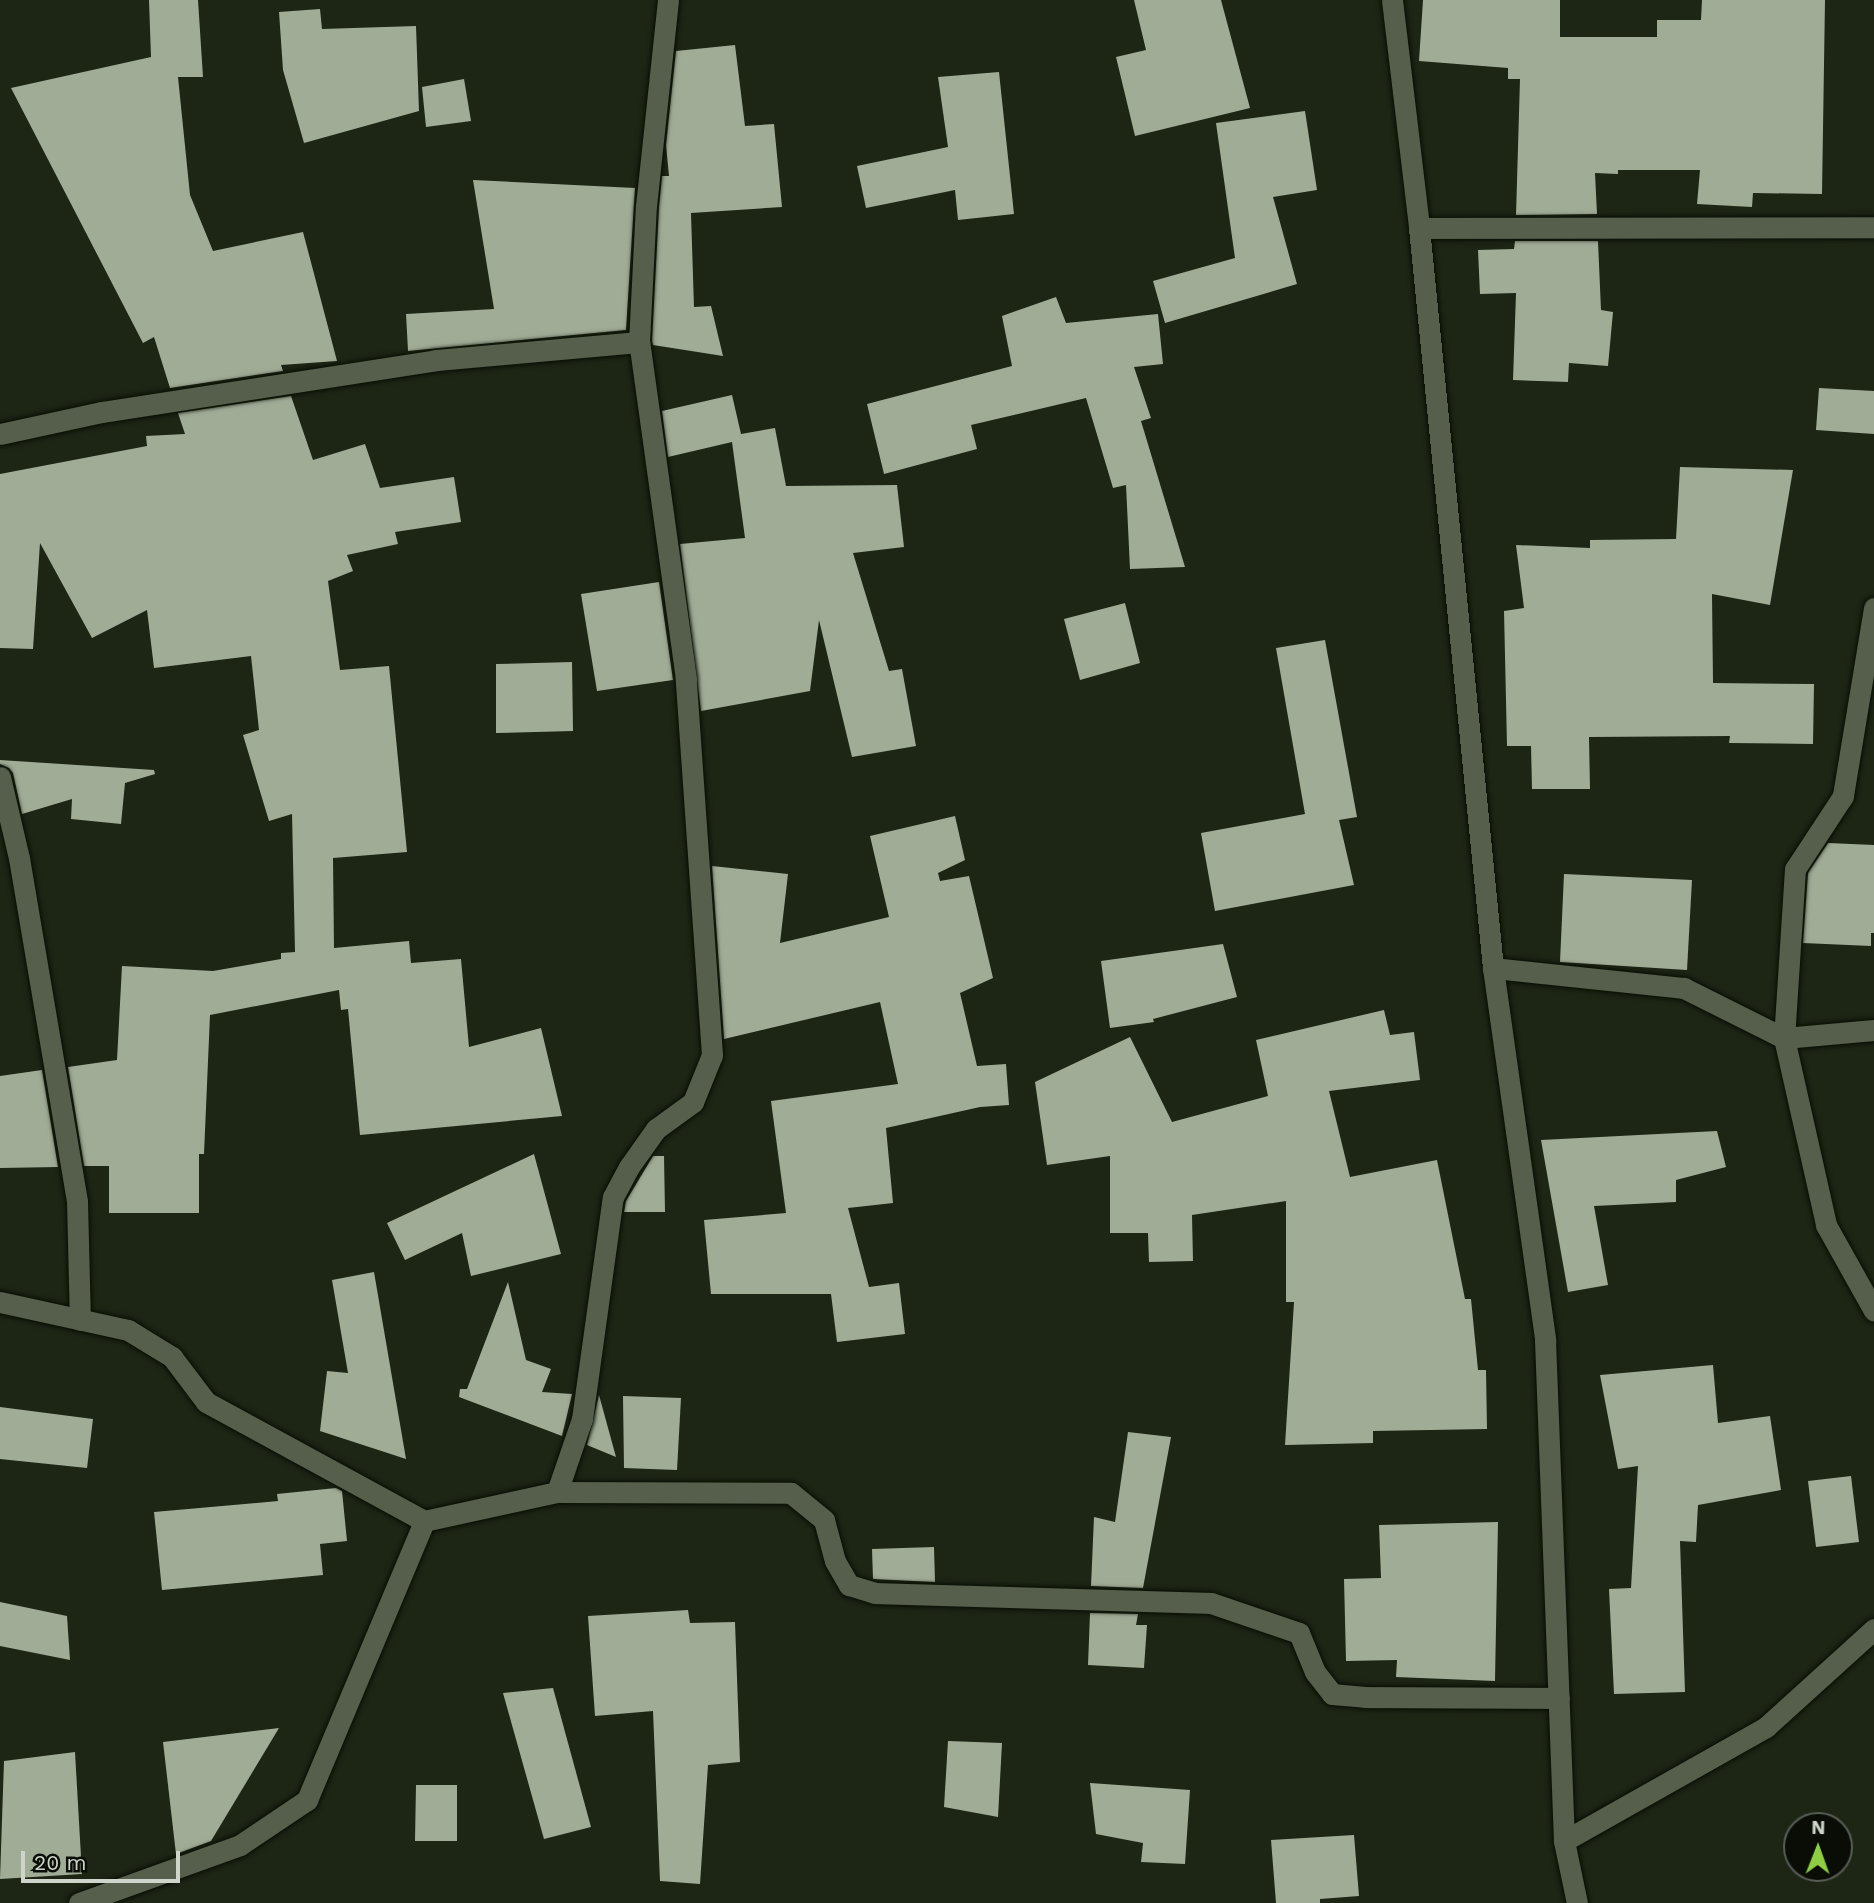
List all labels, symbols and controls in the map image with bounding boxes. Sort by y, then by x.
north arrow [1783,1812,1853,1882]
text: N [1811,1816,1826,1839]
scale bar [24,1836,184,1880]
text: 20 m [34,1850,86,1875]

